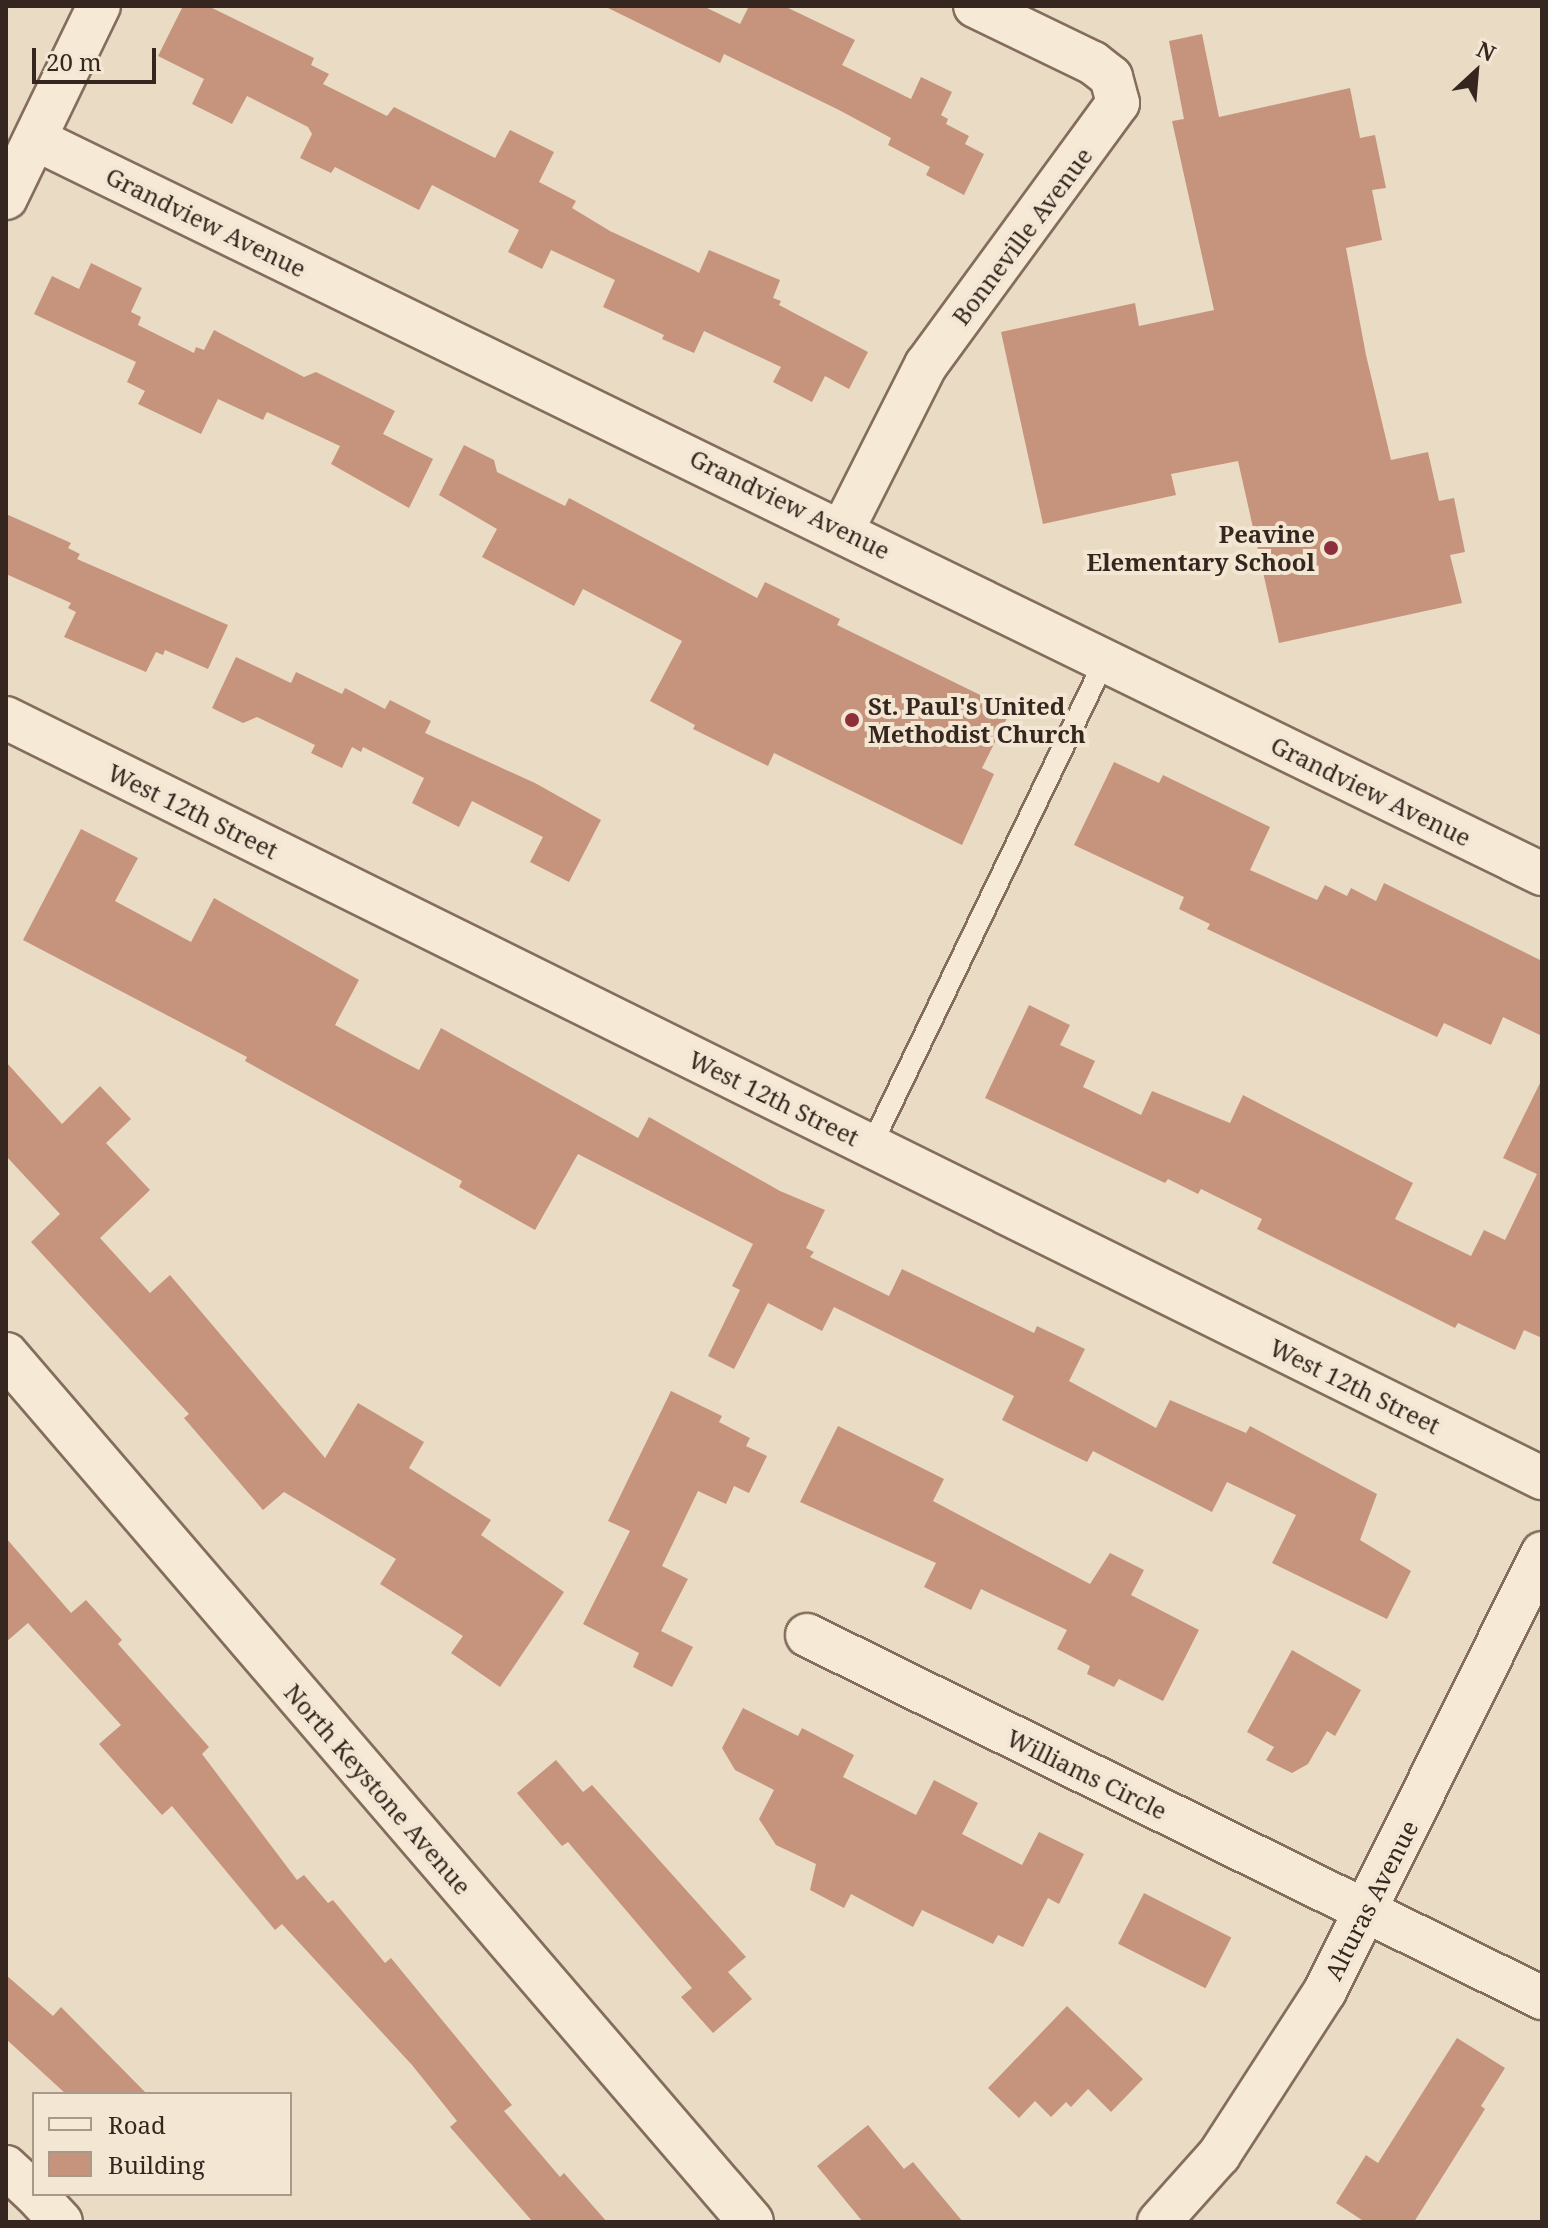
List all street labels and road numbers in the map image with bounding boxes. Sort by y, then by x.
street label: Bonneville Avenue [946,142,1098,330]
street label: Grandview Avenue [101,161,311,283]
street label: Grandview Avenue [685,443,895,565]
street label: Grandview Avenue [1266,730,1476,852]
street label: West 12th Street [103,757,283,865]
street label: West 12th Street [684,1044,864,1152]
street label: West 12th Street [1265,1332,1445,1440]
street label: North Keystone Avenue [279,1678,477,1900]
street label: Williams Circle [1002,1723,1172,1825]
street label: Alturas Avenue [1318,1815,1424,1985]

